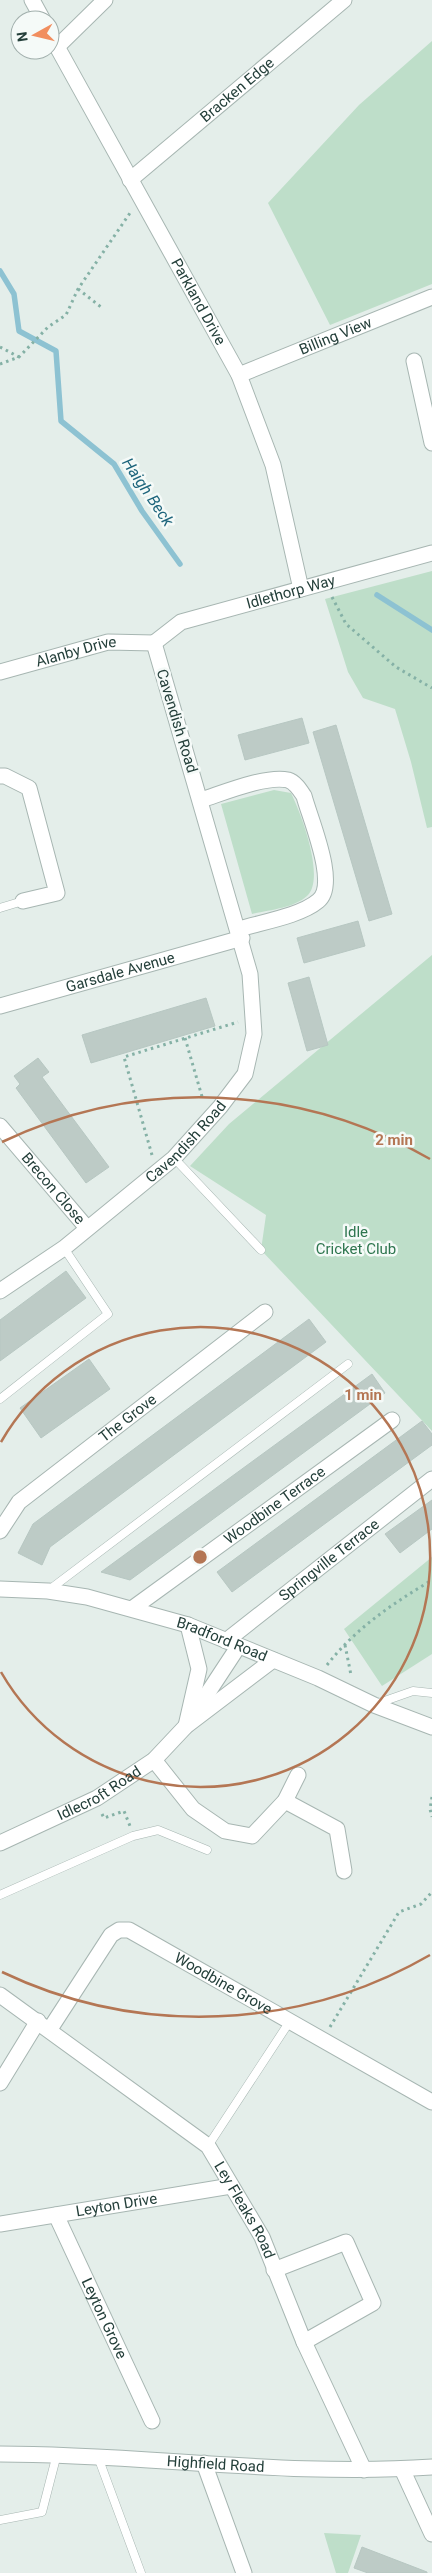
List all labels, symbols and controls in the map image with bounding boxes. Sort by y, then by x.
north arrow [10,10,60,60]
text: N [14,31,31,43]
street label: Bracken Edge [197,54,278,126]
street label: Parkland Drive [167,255,230,348]
street label: Billing View [296,313,374,359]
water label: Haigh Beck [118,454,178,531]
street label: Idlethorp Way [244,571,337,613]
street label: Alanby Drive [34,633,117,671]
street label: Cavendish Road [153,667,201,775]
street label: Garsdale Avenue [64,948,177,996]
street label: Cavendish Road [142,1098,230,1187]
text: 2 min [375,1131,413,1149]
street label: Brecon Close [18,1149,89,1228]
park label: Idle Cricket Club [316,1223,396,1258]
text: 1 min [344,1386,382,1404]
street label: The Grove [95,1390,160,1446]
street label: Woodbine Terrace [221,1462,329,1548]
street label: Springville Terrace [275,1515,383,1605]
centre of rings [191,1548,209,1566]
street label: Bradford Road [175,1613,270,1665]
street label: Idlecroft Road [54,1762,144,1824]
street label: Woodbine Grove [171,1949,275,2018]
street label: Ley Fleaks Road [210,2158,279,2261]
street label: Leyton Drive [74,2189,158,2220]
street label: Leyton Grove [78,2275,131,2362]
street label: Highfield Road [166,2452,265,2476]

